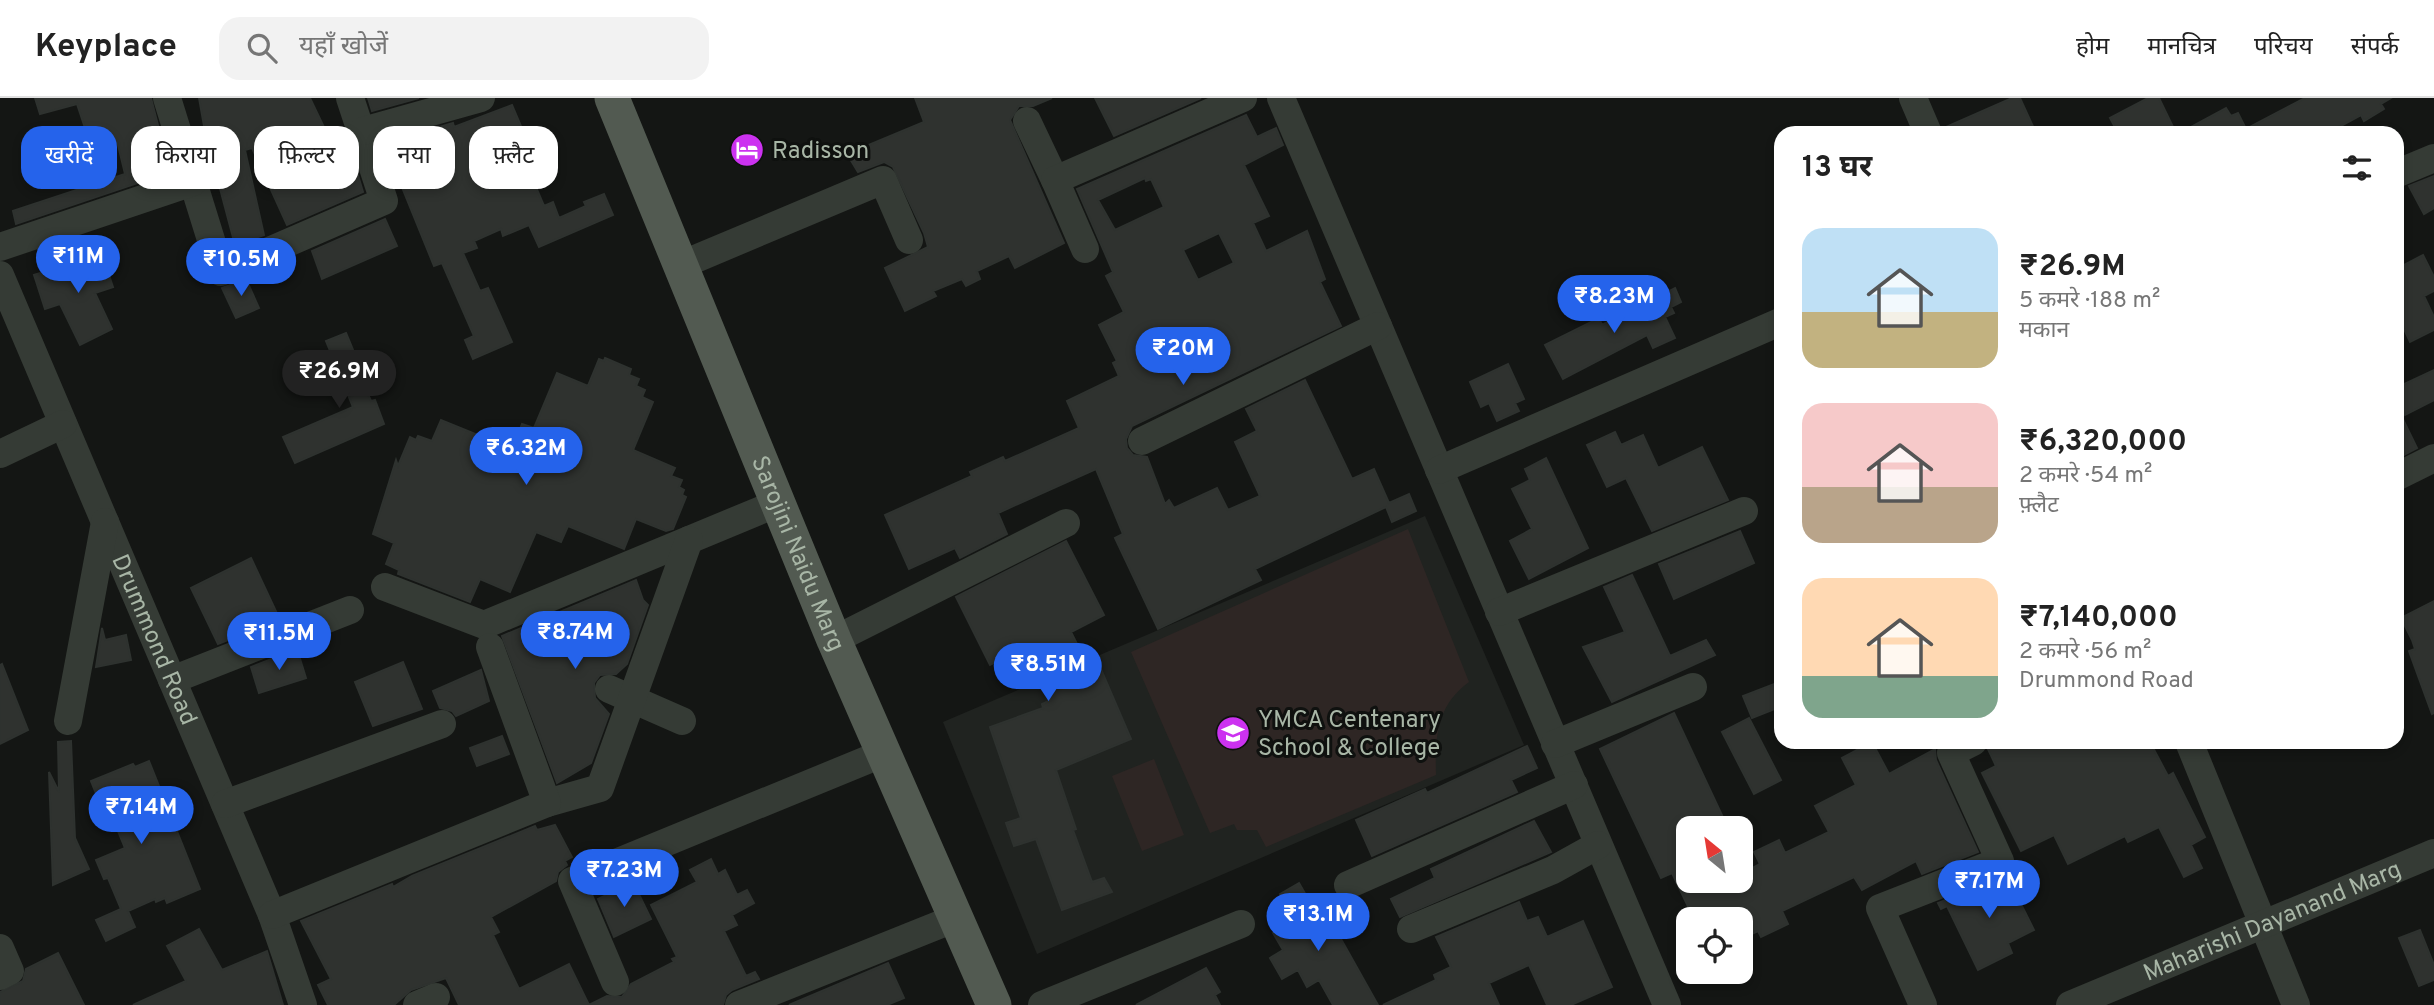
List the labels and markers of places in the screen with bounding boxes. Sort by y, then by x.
hotel icon: Radisson [728,131,766,169]
place label: Radisson [772,137,869,167]
pin: ₹11M [37,236,119,295]
pin: ₹10.5M [184,238,298,298]
pin: ₹8.23M [1557,275,1671,335]
pin: ₹20M [1142,328,1224,387]
pin: ₹26.9M [282,350,396,410]
pin: ₹6.32M [469,428,583,487]
pin: ₹11.5M [222,612,336,672]
pin: ₹8.74M [518,612,632,671]
pin: ₹8.51M [991,644,1105,703]
place label: YMCA Centenary School & College [1258,706,1441,764]
school or university icon: YMCA Centenary School & College [1214,714,1252,752]
pin: ₹7.14M [84,786,198,846]
pin: ₹7.23M [567,850,681,909]
pin: ₹7.17M [1932,860,2046,920]
pin: ₹13.1M [1261,894,1375,953]

